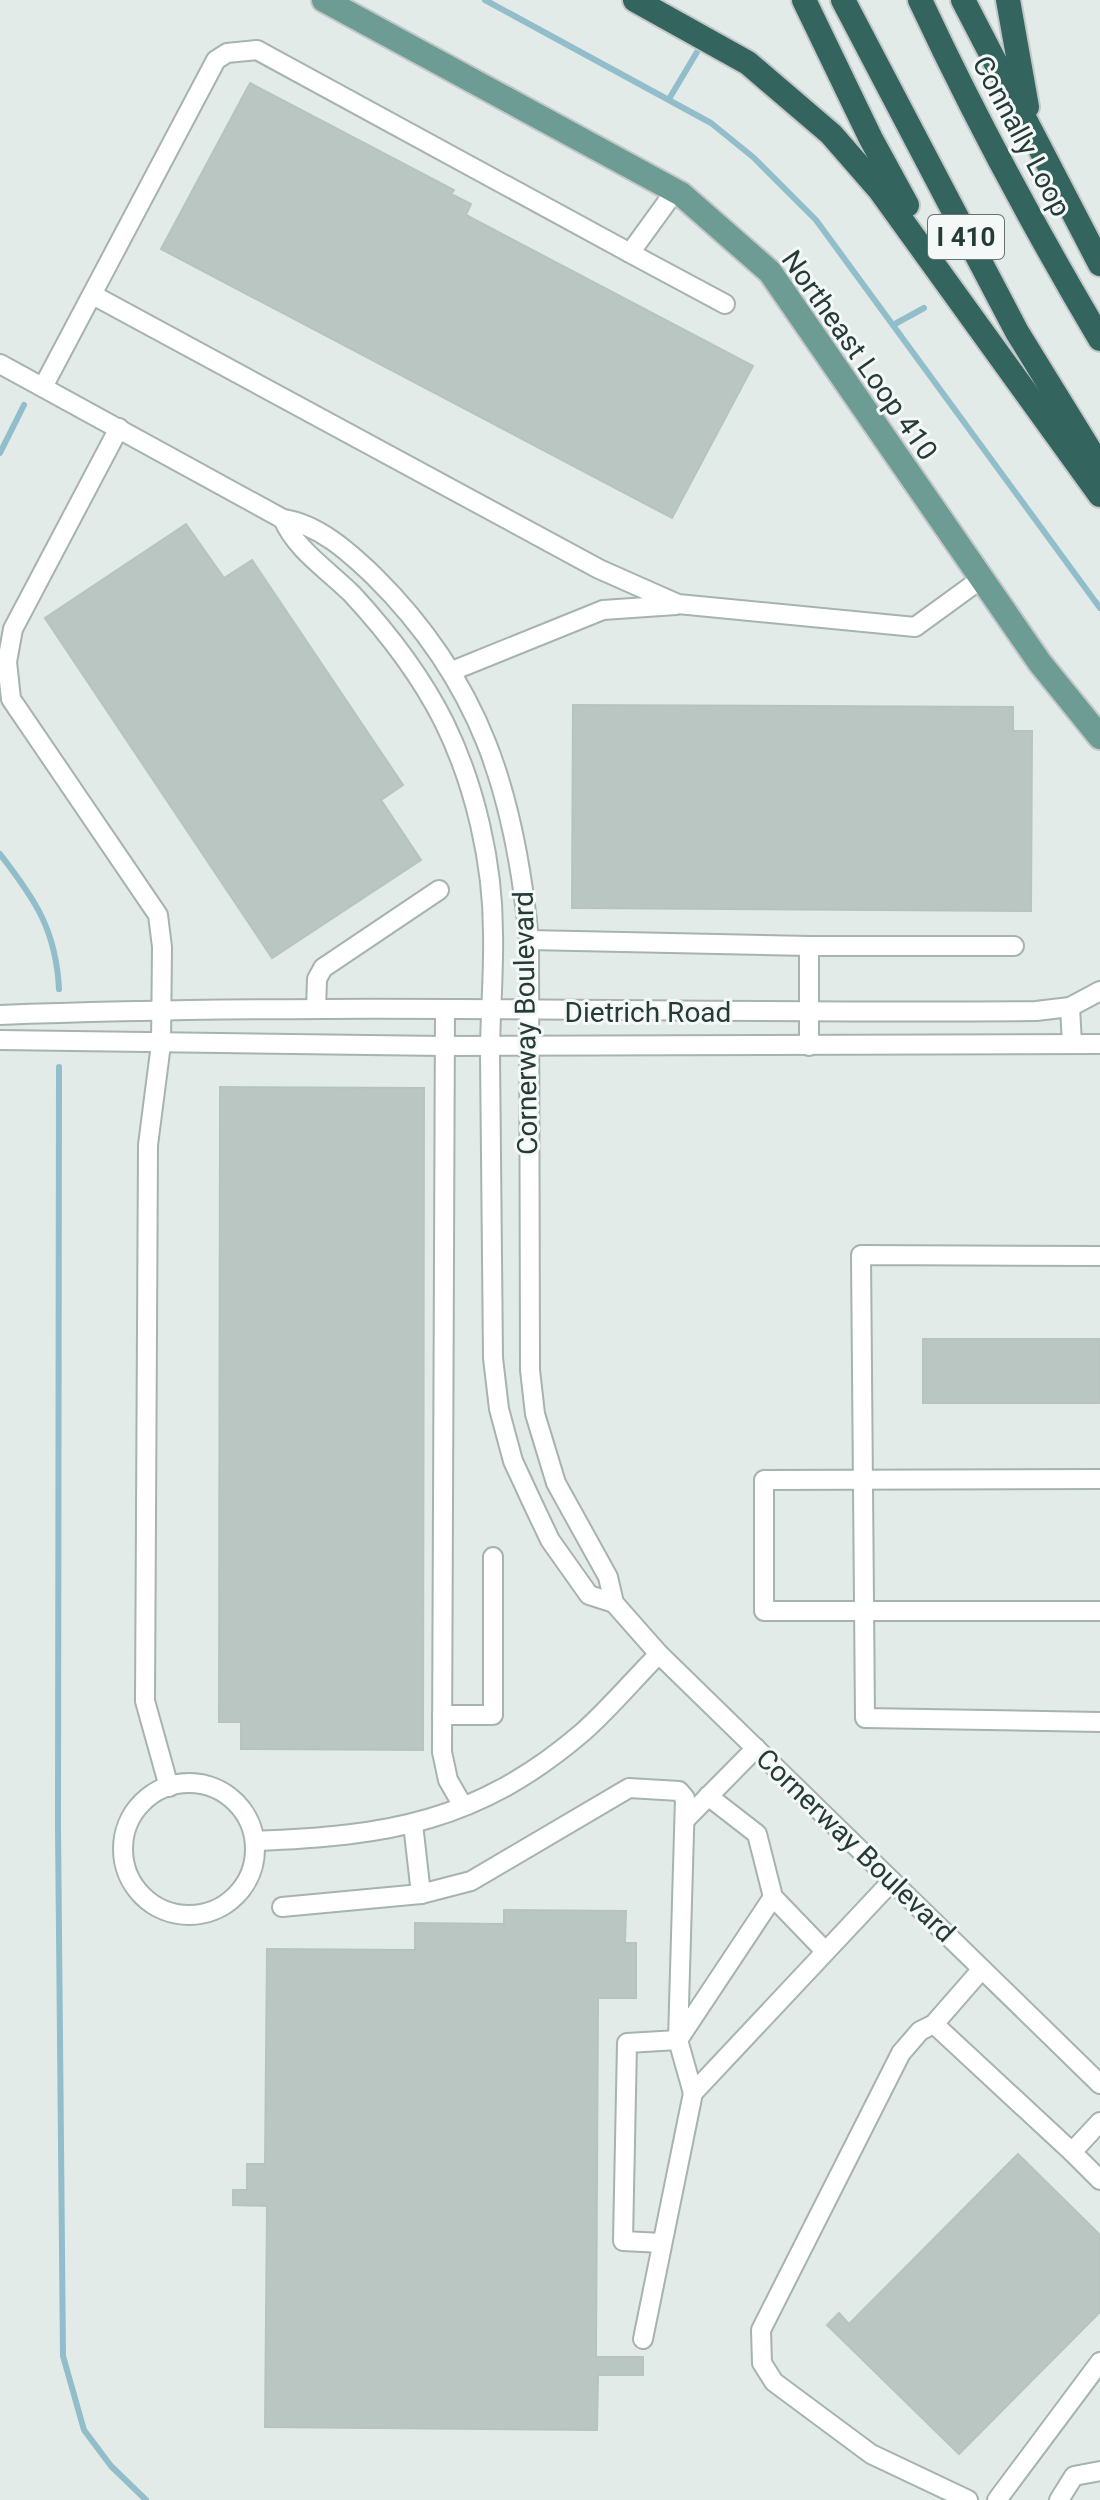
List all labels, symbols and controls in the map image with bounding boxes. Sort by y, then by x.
street label: Connally Loop [965,50,1078,222]
road number: I 410 [928,215,1004,259]
street label: Northeast Loop 410 [775,244,944,466]
street label: Cornerway Boulevard [507,891,544,1155]
street label: Dietrich Road [565,996,731,1029]
street label: Cornerway Boulevard [749,1742,962,1949]

